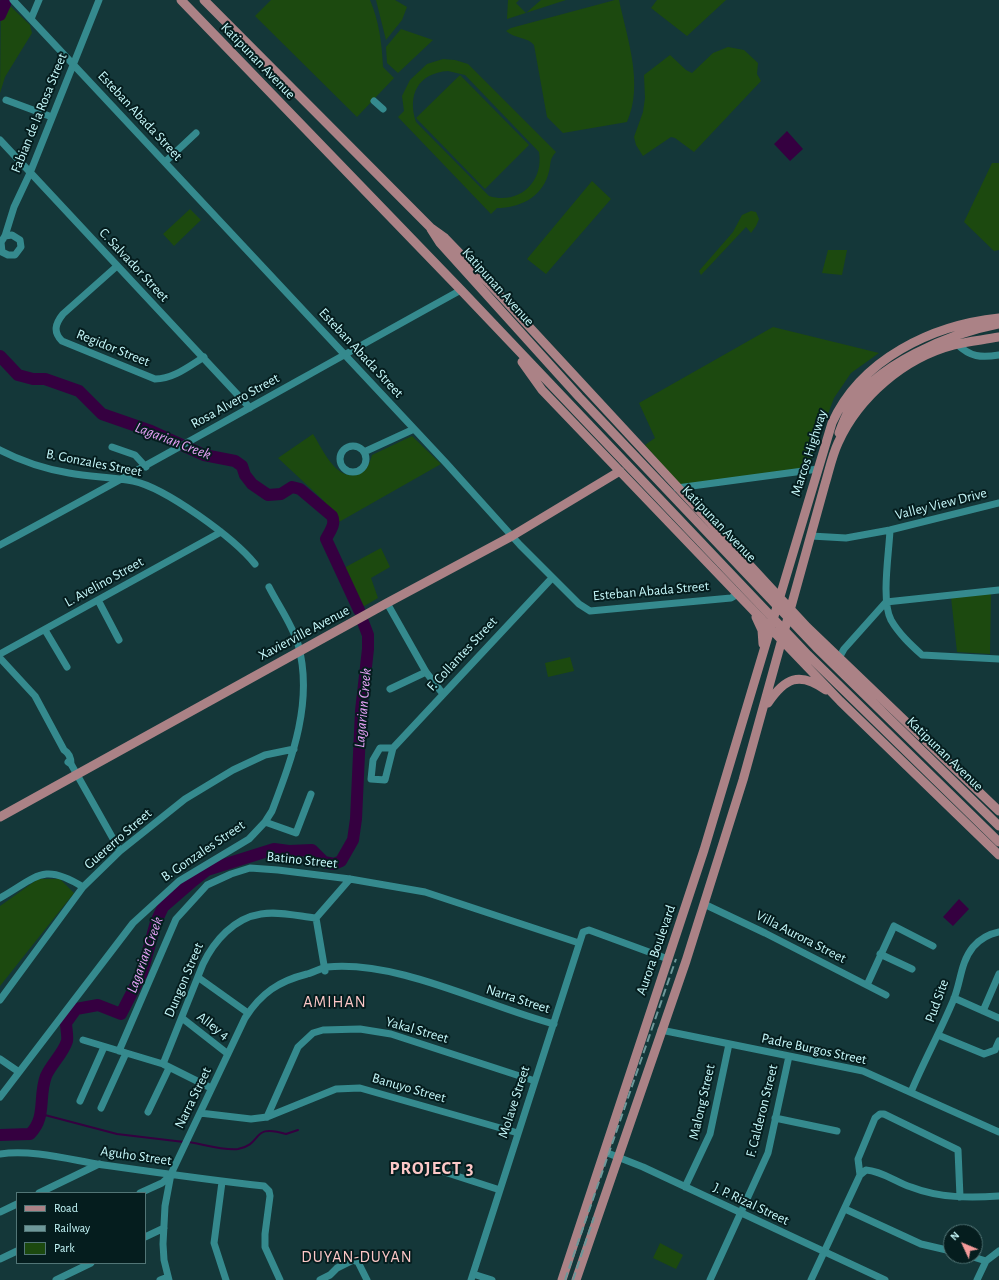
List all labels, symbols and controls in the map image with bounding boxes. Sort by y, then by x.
street label: Katipunan Avenue [217,19,299,103]
street label: Fabian de la Rosa Street [7,51,71,175]
street label: Esteban Abada Street [94,68,186,164]
street label: C. Salvador Street [95,225,173,305]
street label: Katipunan Avenue [458,244,538,330]
street label: Esteban Abada Street [315,305,407,401]
street label: Regidor Street [74,326,152,370]
street label: Rosa Alvero Street [188,370,282,432]
street label: Marcos Highway [787,408,831,498]
water label: Lagarian Creek [133,418,213,464]
street label: B. Gonzales Street [45,445,143,481]
street label: Katipunan Avenue [678,482,760,566]
street label: Valley View Drive [893,484,989,524]
street label: L. Avelino Street [62,553,146,611]
street label: Esteban Abada Street [592,578,710,604]
street label: Xavierville Avenue [256,602,352,664]
street label: F. Collantes Street [423,613,501,695]
water label: Lagarian Creek [351,667,375,749]
street label: Katipunan Avenue [903,713,987,795]
street label: Guererro Street [81,805,155,873]
street label: B. Gonzales Street [158,817,248,885]
street label: Batino Street [266,848,338,872]
street label: Aurora Boulevard [633,903,679,997]
street label: Villa Aurora Street [753,907,849,967]
water label: Lagarian Creek [123,914,167,996]
street label: Dungon Street [161,940,207,1020]
street label: Pud Site [921,977,953,1025]
street label: Narra Street [484,981,552,1017]
district label: AMIHAN [303,992,367,1012]
street label: Alley 4 [193,1008,233,1044]
street label: Yakal Street [384,1013,450,1047]
street label: Padre Burgos Street [760,1030,868,1068]
street label: Malong Street [685,1063,719,1141]
street label: F. Calderon Street [742,1063,782,1159]
street label: Molave Street [494,1064,534,1140]
street label: Narra Street [171,1065,215,1131]
street label: Banuyo Street [370,1069,448,1107]
street label: Aguho Street [99,1143,173,1169]
district label: PROJECT 3 [390,1158,474,1180]
street label: J. P. Rizal Street [710,1179,792,1229]
legend [16,1192,146,1264]
text: Road [54,1202,78,1214]
text: Railway [54,1222,90,1234]
north arrow [943,1224,983,1264]
text: N [948,1229,961,1243]
text: Park [54,1242,75,1254]
district label: DUYAN-DUYAN [301,1247,413,1267]

